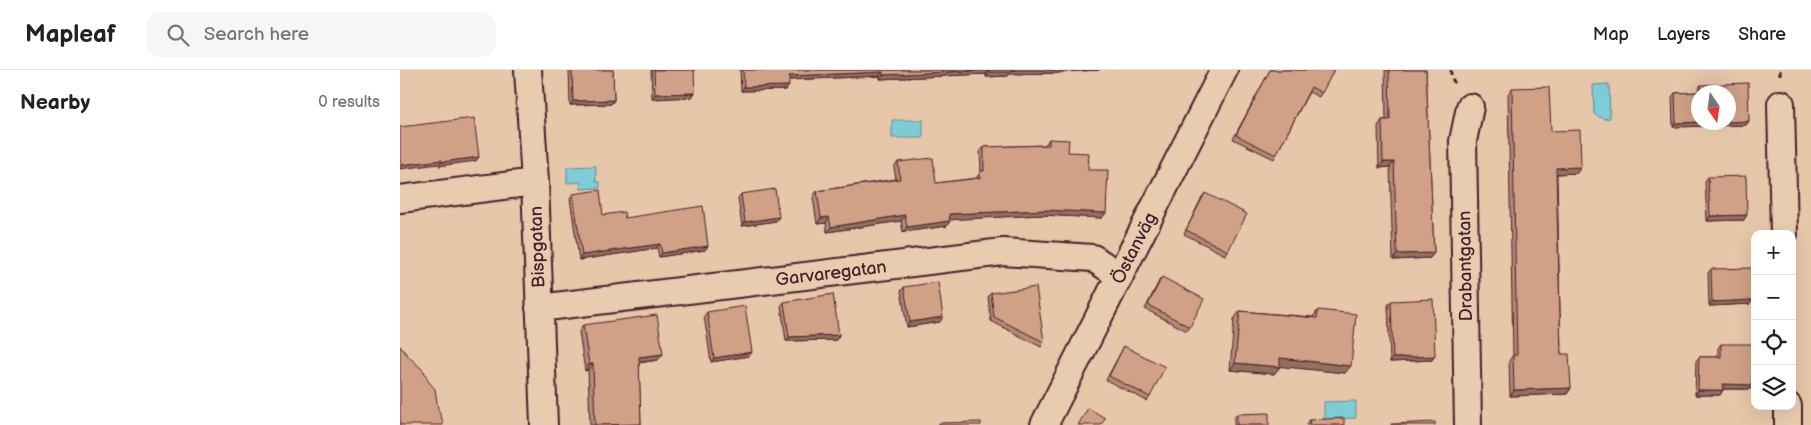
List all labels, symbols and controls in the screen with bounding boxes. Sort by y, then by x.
search box [146,12,496,57]
text: Mapleaf [25,20,116,49]
icon: search [164,21,192,49]
text: Search here [204,23,309,46]
text: Map [1593,24,1629,45]
text: Layers [1657,24,1710,45]
text: Share [1738,24,1786,45]
north arrow [1691,85,1736,130]
text: Nearby [20,90,90,115]
text: 0 results [318,93,380,112]
street label: Bispgatan [526,206,549,288]
street label: Östanväg [1107,208,1161,288]
street label: Drabantgatan [1454,210,1477,322]
map controls [1751,230,1796,410]
button: + [1751,230,1796,275]
street label: Garvaregatan [774,256,888,291]
button: − [1751,275,1796,320]
button: locate [1751,320,1796,365]
button: layers [1751,365,1796,410]

